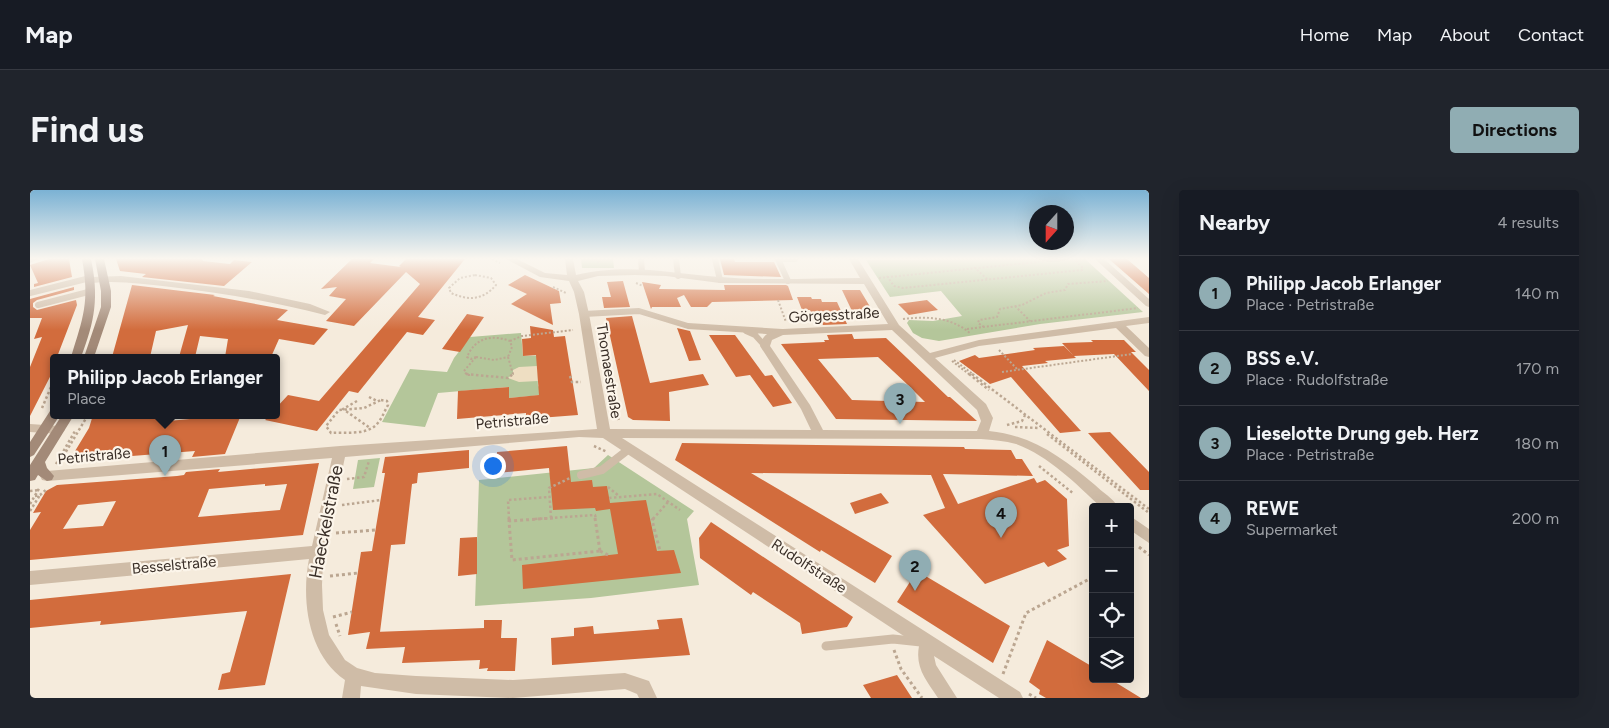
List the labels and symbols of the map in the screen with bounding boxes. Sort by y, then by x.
north arrow [1029,205,1074,250]
street label: Görgesstraße [788,304,880,326]
street label: Thomaestraße [593,322,625,420]
pin: 3 [884,383,916,424]
street label: Petristraße [475,409,549,433]
pin: 1 [149,435,181,476]
street label: Petristraße [57,444,131,468]
your location [480,453,506,479]
street label: Haeckelstraße [304,463,348,581]
pin: 4 [985,497,1017,538]
street label: Rudolfstraße [768,535,850,597]
pin: 2 [899,550,931,591]
street label: Besselstraße [131,552,217,578]

